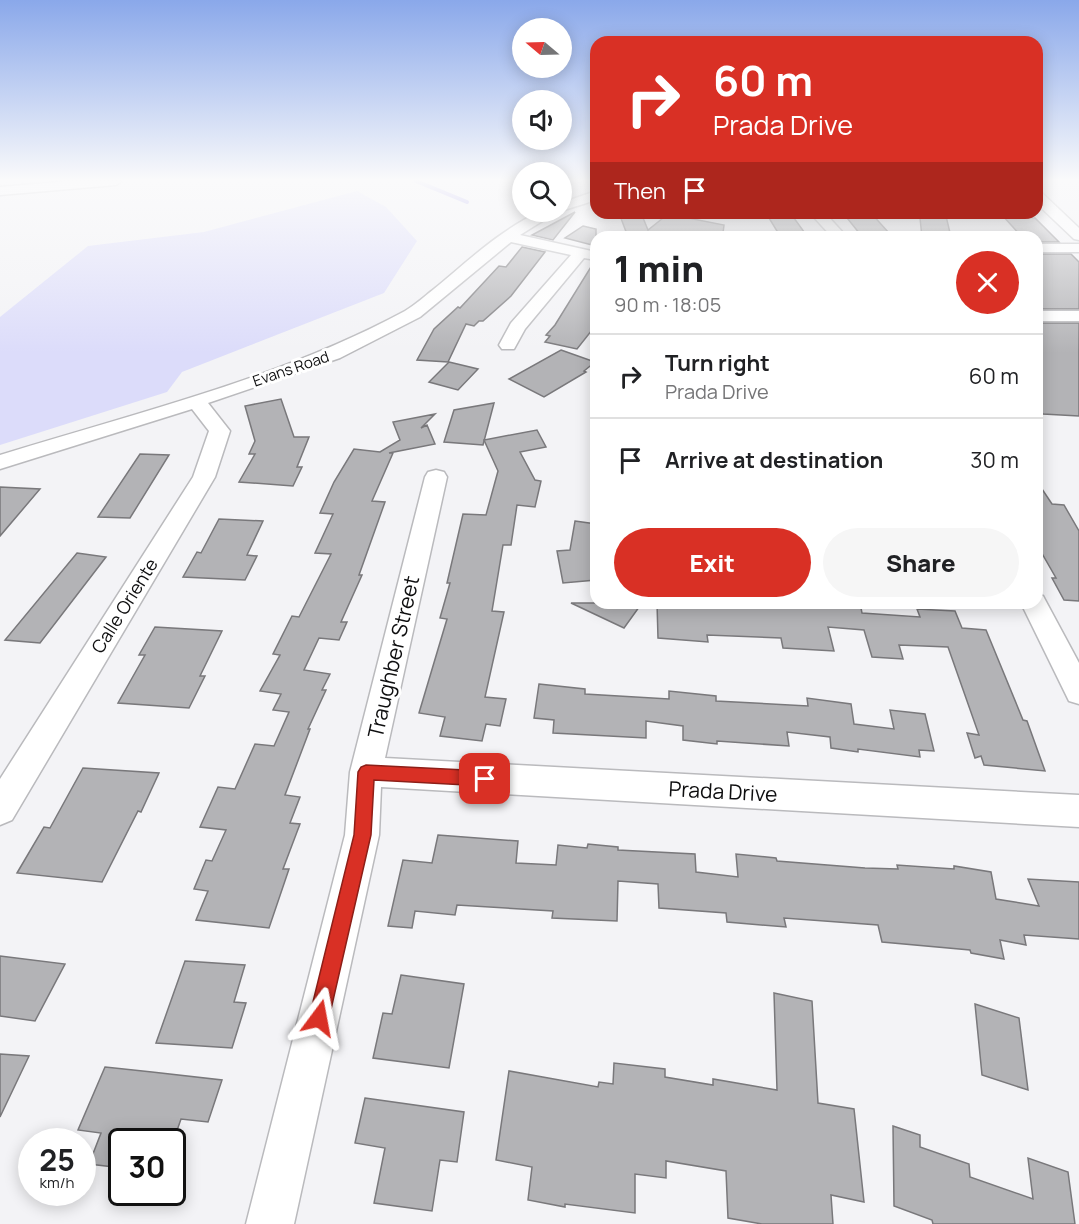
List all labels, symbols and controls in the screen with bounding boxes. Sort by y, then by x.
north arrow [512,18,572,78]
map controls [512,18,572,222]
text: 60 m [713,51,813,109]
icon: right [614,60,692,138]
button: sound [512,90,572,150]
text: Prada Drive [713,106,853,143]
button: search [512,162,572,222]
icon: arrive [678,174,711,207]
text: Then [614,176,666,206]
text: 1 min [614,244,704,293]
button: close [956,251,1019,314]
text: 90 m · 18:05 [614,291,721,318]
street label: Evans Road [250,346,332,391]
text: Turn right [665,348,770,378]
icon: right [614,360,647,393]
text: 60 m [969,361,1019,391]
text: Prada Drive [665,378,769,405]
icon: arrive [614,444,647,477]
text: Arrive at destination [665,445,883,475]
text: 30 m [970,445,1019,475]
button: Exit [614,528,811,597]
button: Share [823,528,1019,597]
street label: Calle Oriente [86,554,163,657]
street label: Traughber Street [361,573,425,741]
pin [459,753,510,804]
icon: arrive [468,762,501,795]
street label: Prada Drive [668,774,778,808]
position arrow [287,986,351,1050]
speed limit sign: 30 [108,1128,186,1206]
text: 25 [39,1139,75,1180]
text: km/h [40,1172,74,1193]

